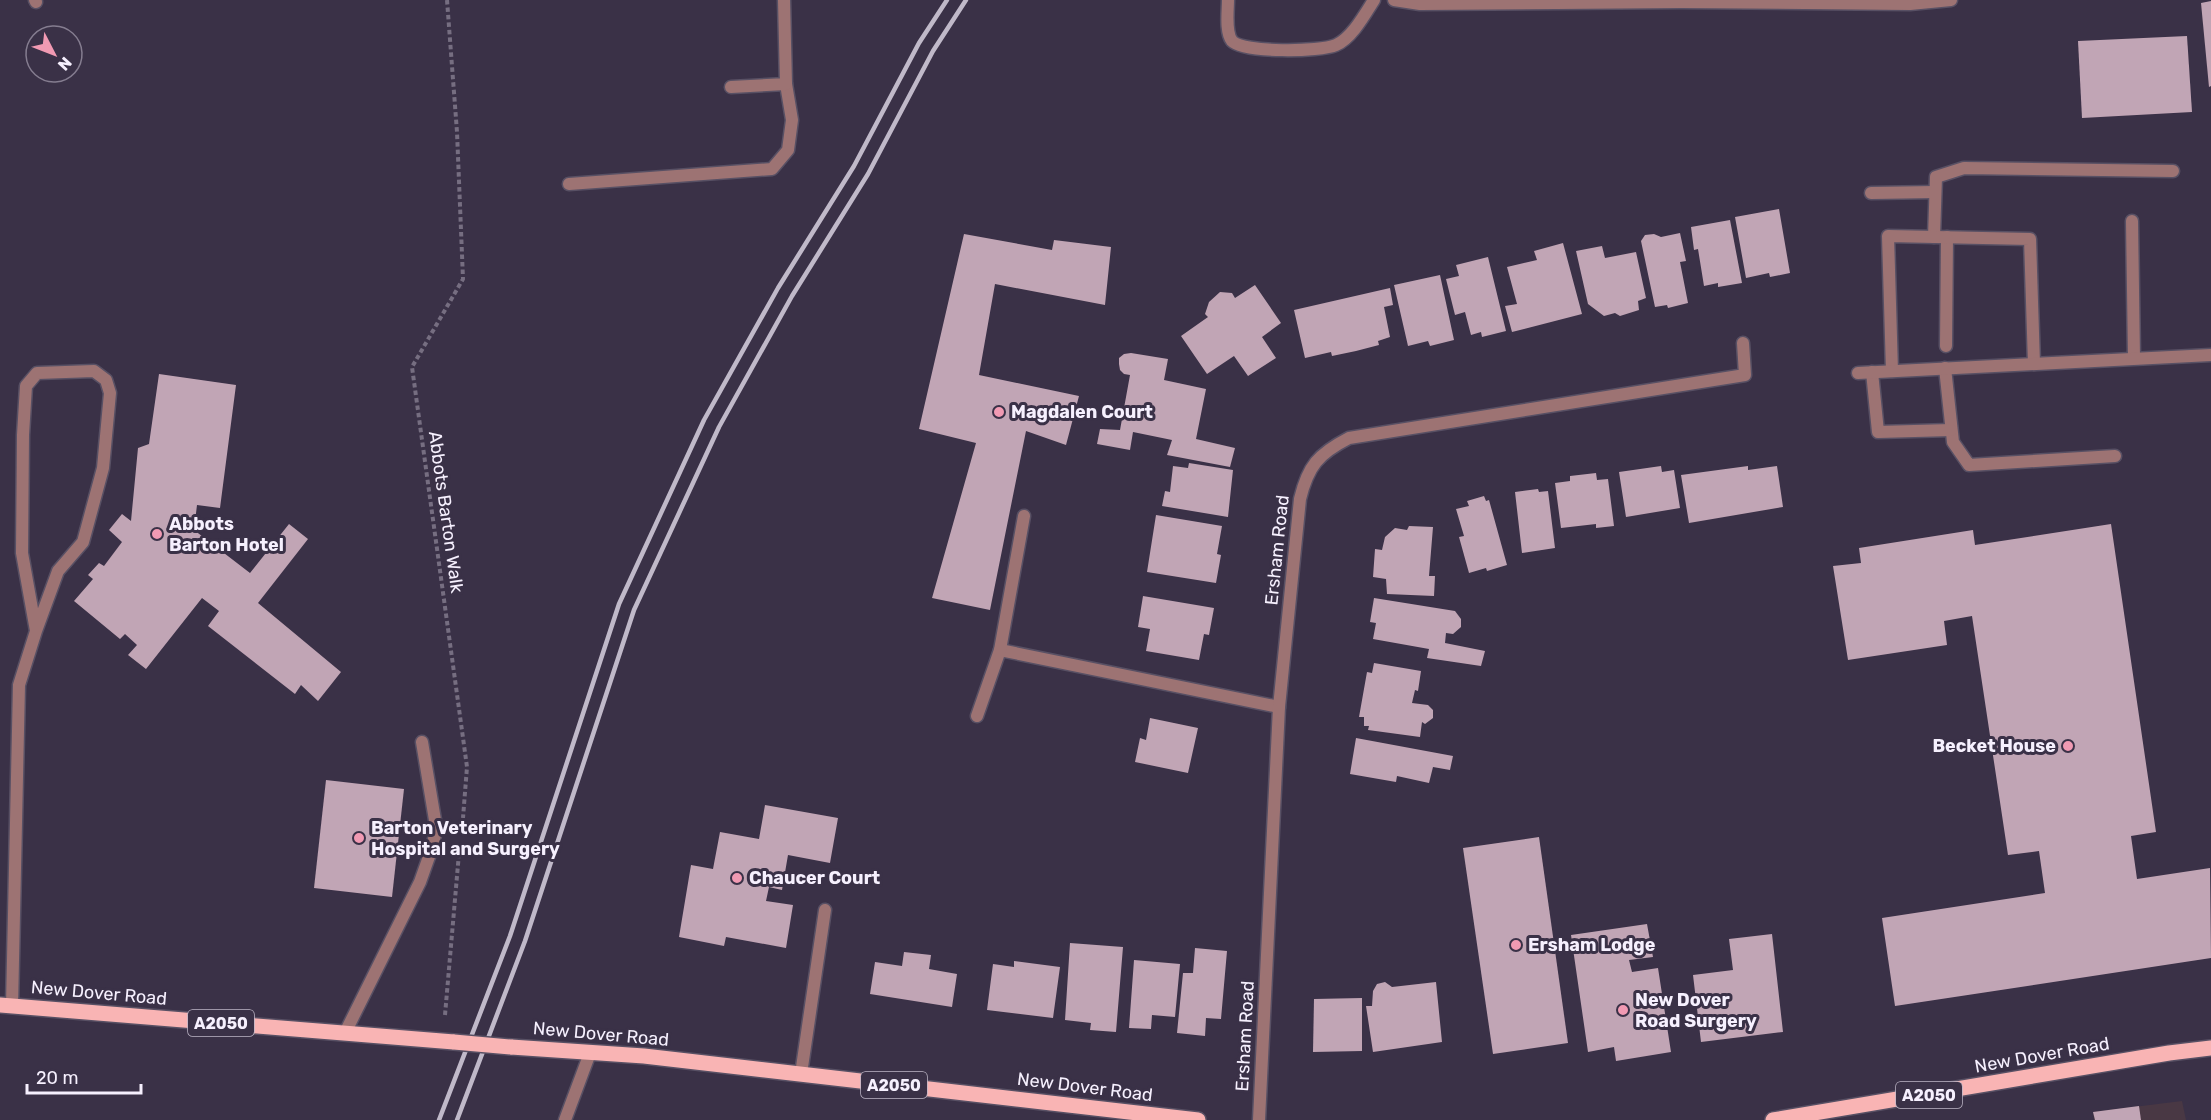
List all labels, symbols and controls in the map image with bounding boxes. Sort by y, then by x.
north arrow [24,24,84,84]
text: N [54,53,76,74]
place label: Magdalen Court [1011,401,1153,423]
marker: Magdalen Court [992,405,1006,419]
street label: Abbots Barton Walk [424,430,468,595]
street label: Ersham Road [1260,494,1294,606]
place label: Abbots Barton Hotel [169,513,284,556]
marker: Abbots Barton Hotel [150,527,164,541]
place label: Becket House [1932,735,2056,757]
marker: Becket House [2061,739,2075,753]
place label: Barton Veterinary Hospital and Surgery [371,817,560,860]
marker: Barton Veterinary Hospital and Surgery [352,831,366,845]
place label: Chaucer Court [749,867,880,889]
marker: Chaucer Court [730,871,744,885]
place label: Ersham Lodge [1528,934,1656,956]
marker: Ersham Lodge [1509,938,1523,952]
street label: New Dover Road [30,976,168,1010]
street label: Ersham Road [1231,980,1259,1092]
place label: New Dover Road Surgery [1635,989,1757,1032]
marker: New Dover Road Surgery [1616,1003,1630,1017]
road number: A2050 [188,1010,254,1036]
street label: New Dover Road [532,1017,670,1051]
street label: New Dover Road [1973,1032,2111,1078]
scale bar [27,1057,141,1095]
text: 20 m [36,1067,78,1089]
street label: New Dover Road [1016,1068,1154,1106]
road number: A2050 [861,1072,927,1098]
road number: A2050 [1896,1082,1962,1108]

